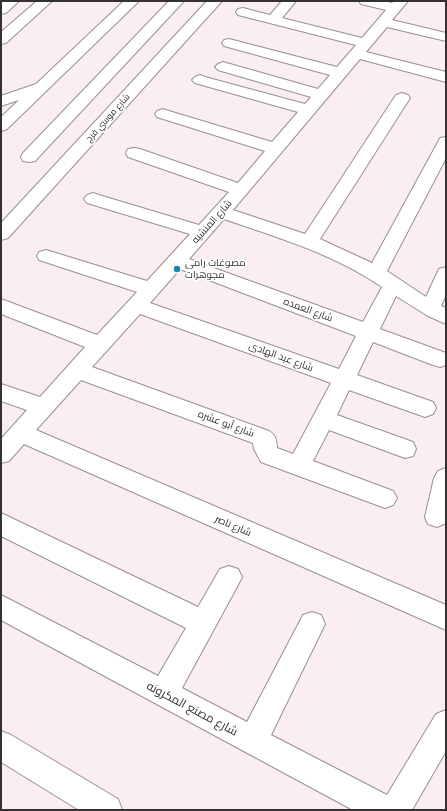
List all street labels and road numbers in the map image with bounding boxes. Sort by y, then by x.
street label: شارع موسي فرج [84,92,132,144]
street label: شارع المنشيه [189,198,235,246]
street label: شارع العمده [282,296,334,324]
street label: شارع عبد الهادى [247,340,315,374]
street label: شارع أبو عشره [196,408,256,440]
street label: شارع ناصر [213,513,253,539]
street label: شارع مصنع المكرونه [144,679,240,739]

